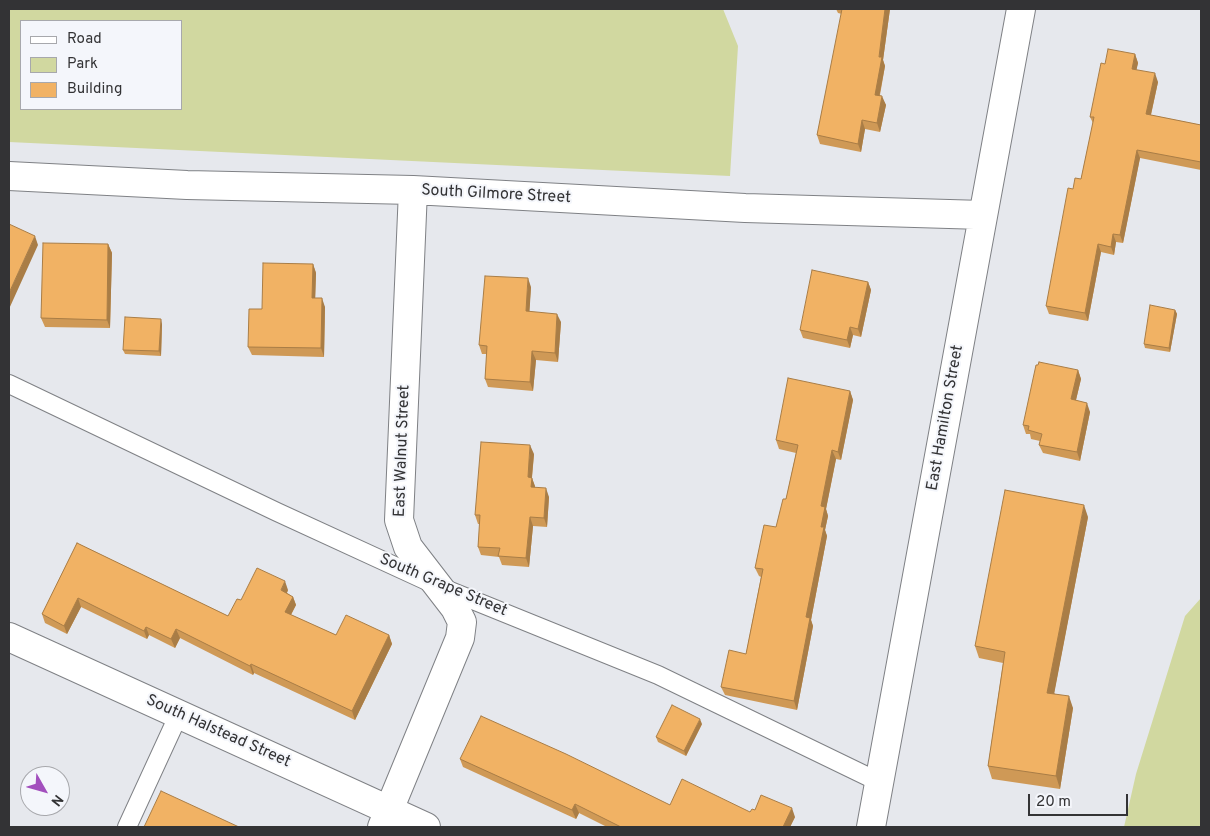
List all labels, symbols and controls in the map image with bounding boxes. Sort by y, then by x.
legend [20,20,182,110]
text: Road [67,30,102,49]
text: Park [67,55,98,74]
text: Building [67,80,122,99]
street label: South Gilmore Street [421,181,571,209]
street label: East Hamilton Street [924,344,968,492]
street label: East Walnut Street [391,384,415,518]
street label: South Grape Street [376,550,510,622]
street label: South Halstead Street [143,691,293,773]
north arrow [20,766,70,816]
scale bar [1030,784,1130,816]
text: N [47,791,66,809]
text: 20 m [1036,793,1071,812]

